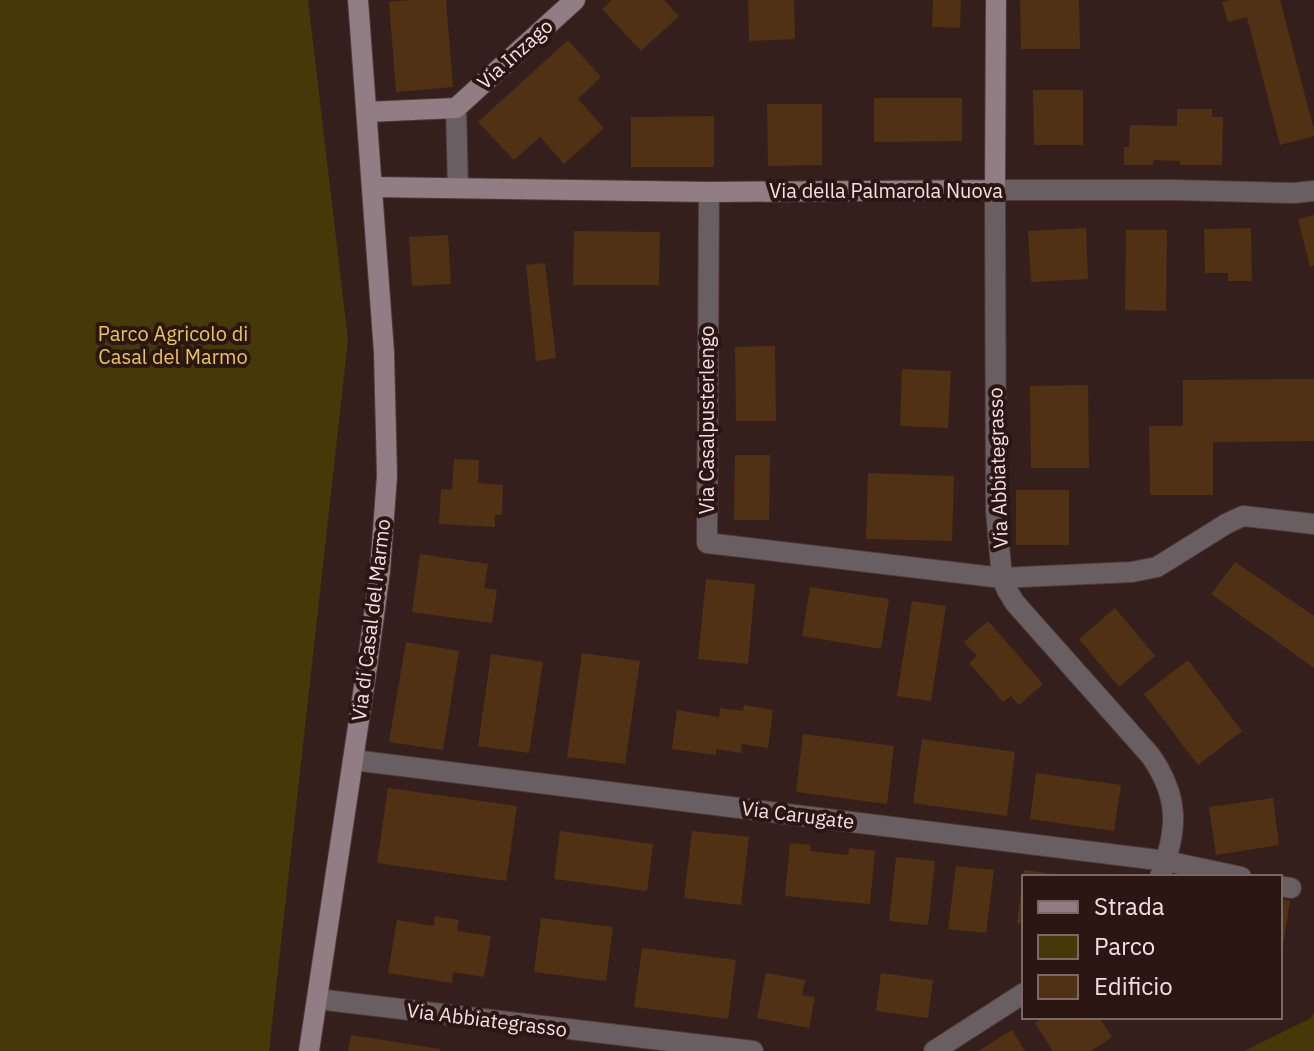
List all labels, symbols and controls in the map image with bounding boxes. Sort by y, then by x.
street label: Via Inzago [471,12,558,95]
street label: Via della Palmarola Nuova [769,177,1003,204]
park label: Parco Agricolo di Casal del Marmo [98,320,248,370]
street label: Via Casalpusterlengo [693,326,720,514]
street label: Via Abbiategrasso [981,387,1014,549]
street label: Via di Casal del Marmo [345,517,396,722]
street label: Via Carugate [740,794,856,835]
legend [1022,875,1282,1019]
text: Strada [1094,890,1165,922]
text: Parco [1094,930,1155,962]
text: Edificio [1094,970,1173,1002]
street label: Via Abbiategrasso [405,996,569,1043]

